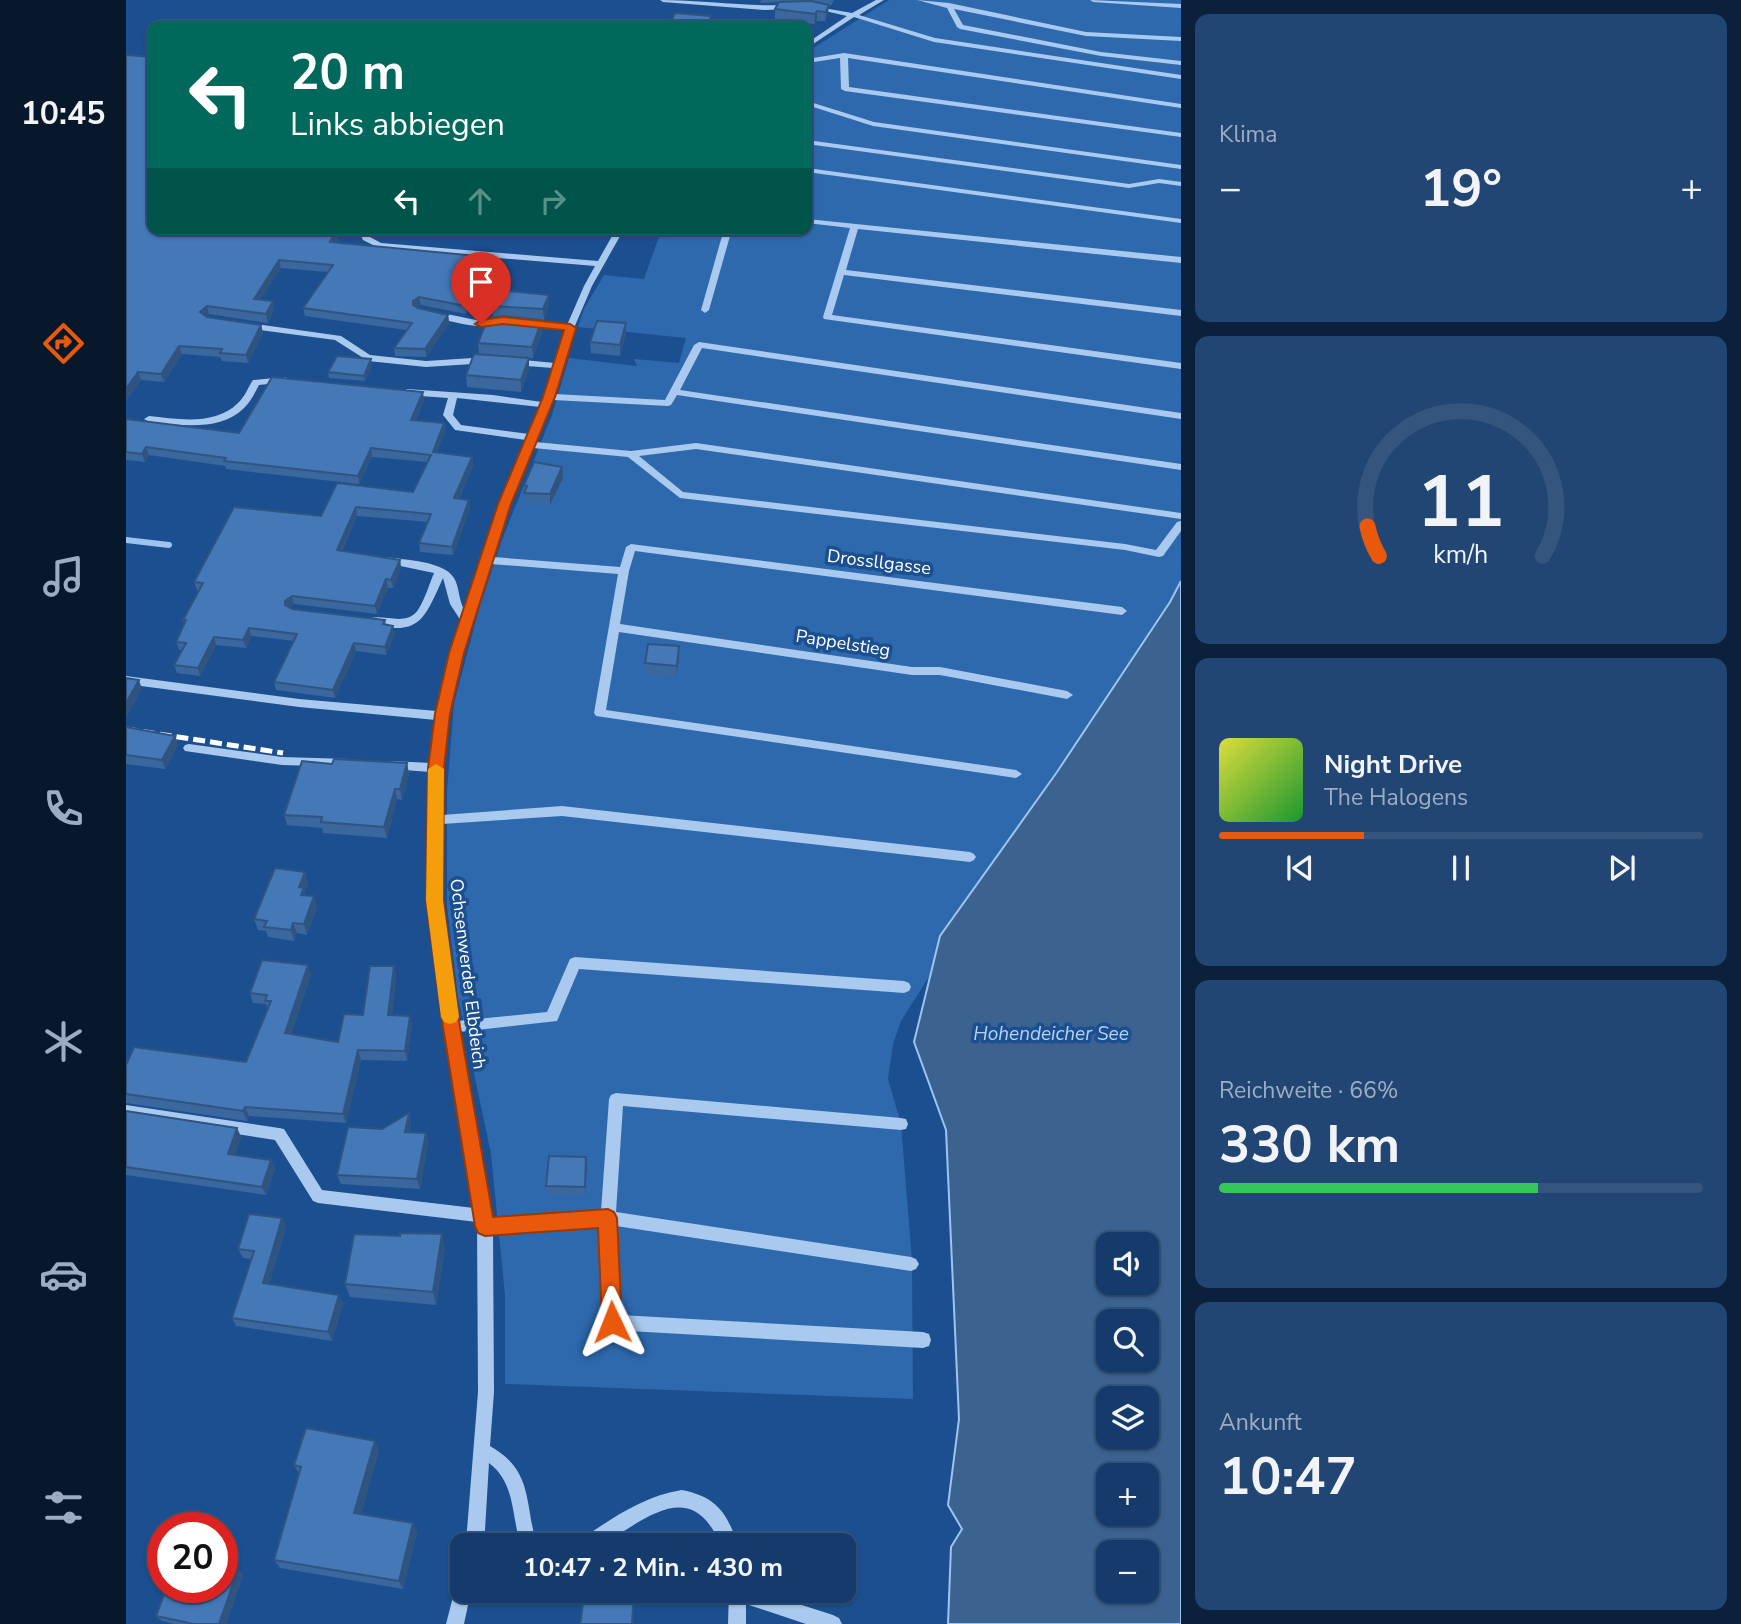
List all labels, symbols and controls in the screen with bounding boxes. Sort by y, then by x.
text: 20 m [290,39,405,106]
icon: left [175,49,266,140]
text: 10:45 [21,92,105,135]
text: Links abbiegen [290,103,505,146]
text: Klima [1219,119,1277,150]
text: 19° [1420,153,1502,224]
text: − [1219,163,1242,214]
text: + [1680,163,1703,214]
icon: left [388,182,426,220]
icon: ahead [461,182,499,220]
icon: right [534,182,572,220]
pin [451,252,511,324]
icon: arrive [462,263,500,301]
icon: directions [39,319,88,368]
text: 11 [1417,452,1505,552]
text: km/h [1433,538,1489,572]
street label: Drossllgasse [826,544,932,580]
icon: music [39,552,88,601]
street label: Pappelstieg [794,624,892,662]
text: Night Drive [1324,747,1462,782]
text: The Halogens [1324,782,1468,813]
icon: phone [39,784,88,833]
icon: previous [1281,849,1319,887]
icon: pause [1442,849,1480,887]
icon: next [1603,849,1641,887]
street label: Ochsenwerder Elbdeich [444,877,492,1071]
icon: climate [39,1017,88,1066]
water label: Hohendeicher See [973,1021,1129,1047]
text: Reichweite · 66% [1219,1075,1398,1106]
text: 330 km [1219,1109,1400,1180]
map controls [1096,1232,1159,1603]
button: sound [1096,1232,1159,1295]
icon: car [39,1250,88,1299]
position arrow [575,1285,649,1359]
button: search [1096,1309,1159,1372]
button: layers [1096,1386,1159,1449]
text: Ankunft [1219,1407,1301,1438]
text: 10:47 [1219,1441,1357,1512]
button: + [1096,1463,1159,1526]
icon: filters [39,1483,88,1532]
speed limit sign: 20 [147,1512,238,1603]
button: − [1096,1540,1159,1603]
text: 10:47 · 2 Min. · 430 m [523,1550,783,1585]

